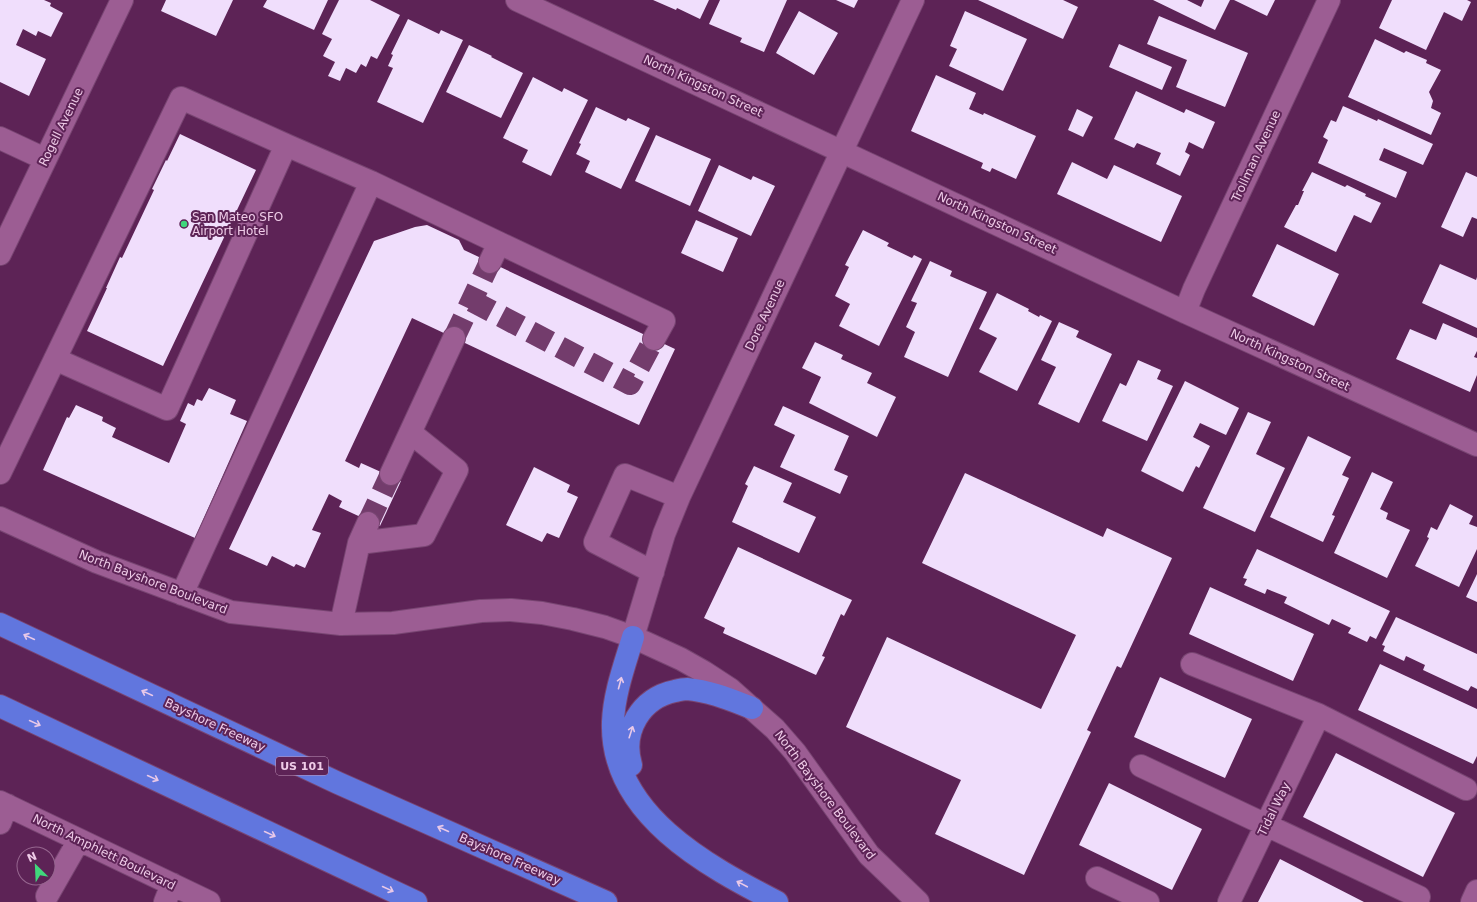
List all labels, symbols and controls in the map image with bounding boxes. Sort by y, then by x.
street label: North Kingston Street [641,52,765,120]
street label: Rogell Avenue [36,86,86,168]
street label: Trollman Avenue [1228,108,1283,205]
street label: North Kingston Street [935,189,1059,257]
place label: San Mateo SFO Airport Hotel [192,210,283,238]
marker: San Mateo SFO Airport Hotel [179,219,189,229]
street label: Dore Avenue [742,277,788,353]
street label: North Kingston Street [1228,326,1352,394]
street label: North Bayshore Boulevard [77,547,229,617]
one-way arrow [23,633,35,640]
one-way arrow [617,677,624,690]
one-way arrow [141,689,153,696]
street label: Bayshore Freeway [162,696,268,754]
one-way arrow [29,720,41,727]
one-way arrow [627,726,635,738]
street label: North Bayshore Boulevard [772,728,878,862]
road number: US 101 [276,757,328,775]
one-way arrow [147,775,159,782]
street label: Tidal Way [1255,780,1293,839]
street label: North Amphlett Boulevard [30,811,178,893]
one-way arrow [437,825,449,832]
street label: Bayshore Freeway [457,830,563,888]
one-way arrow [264,831,276,838]
north arrow [16,846,56,886]
one-way arrow [737,880,749,888]
one-way arrow [382,886,394,893]

